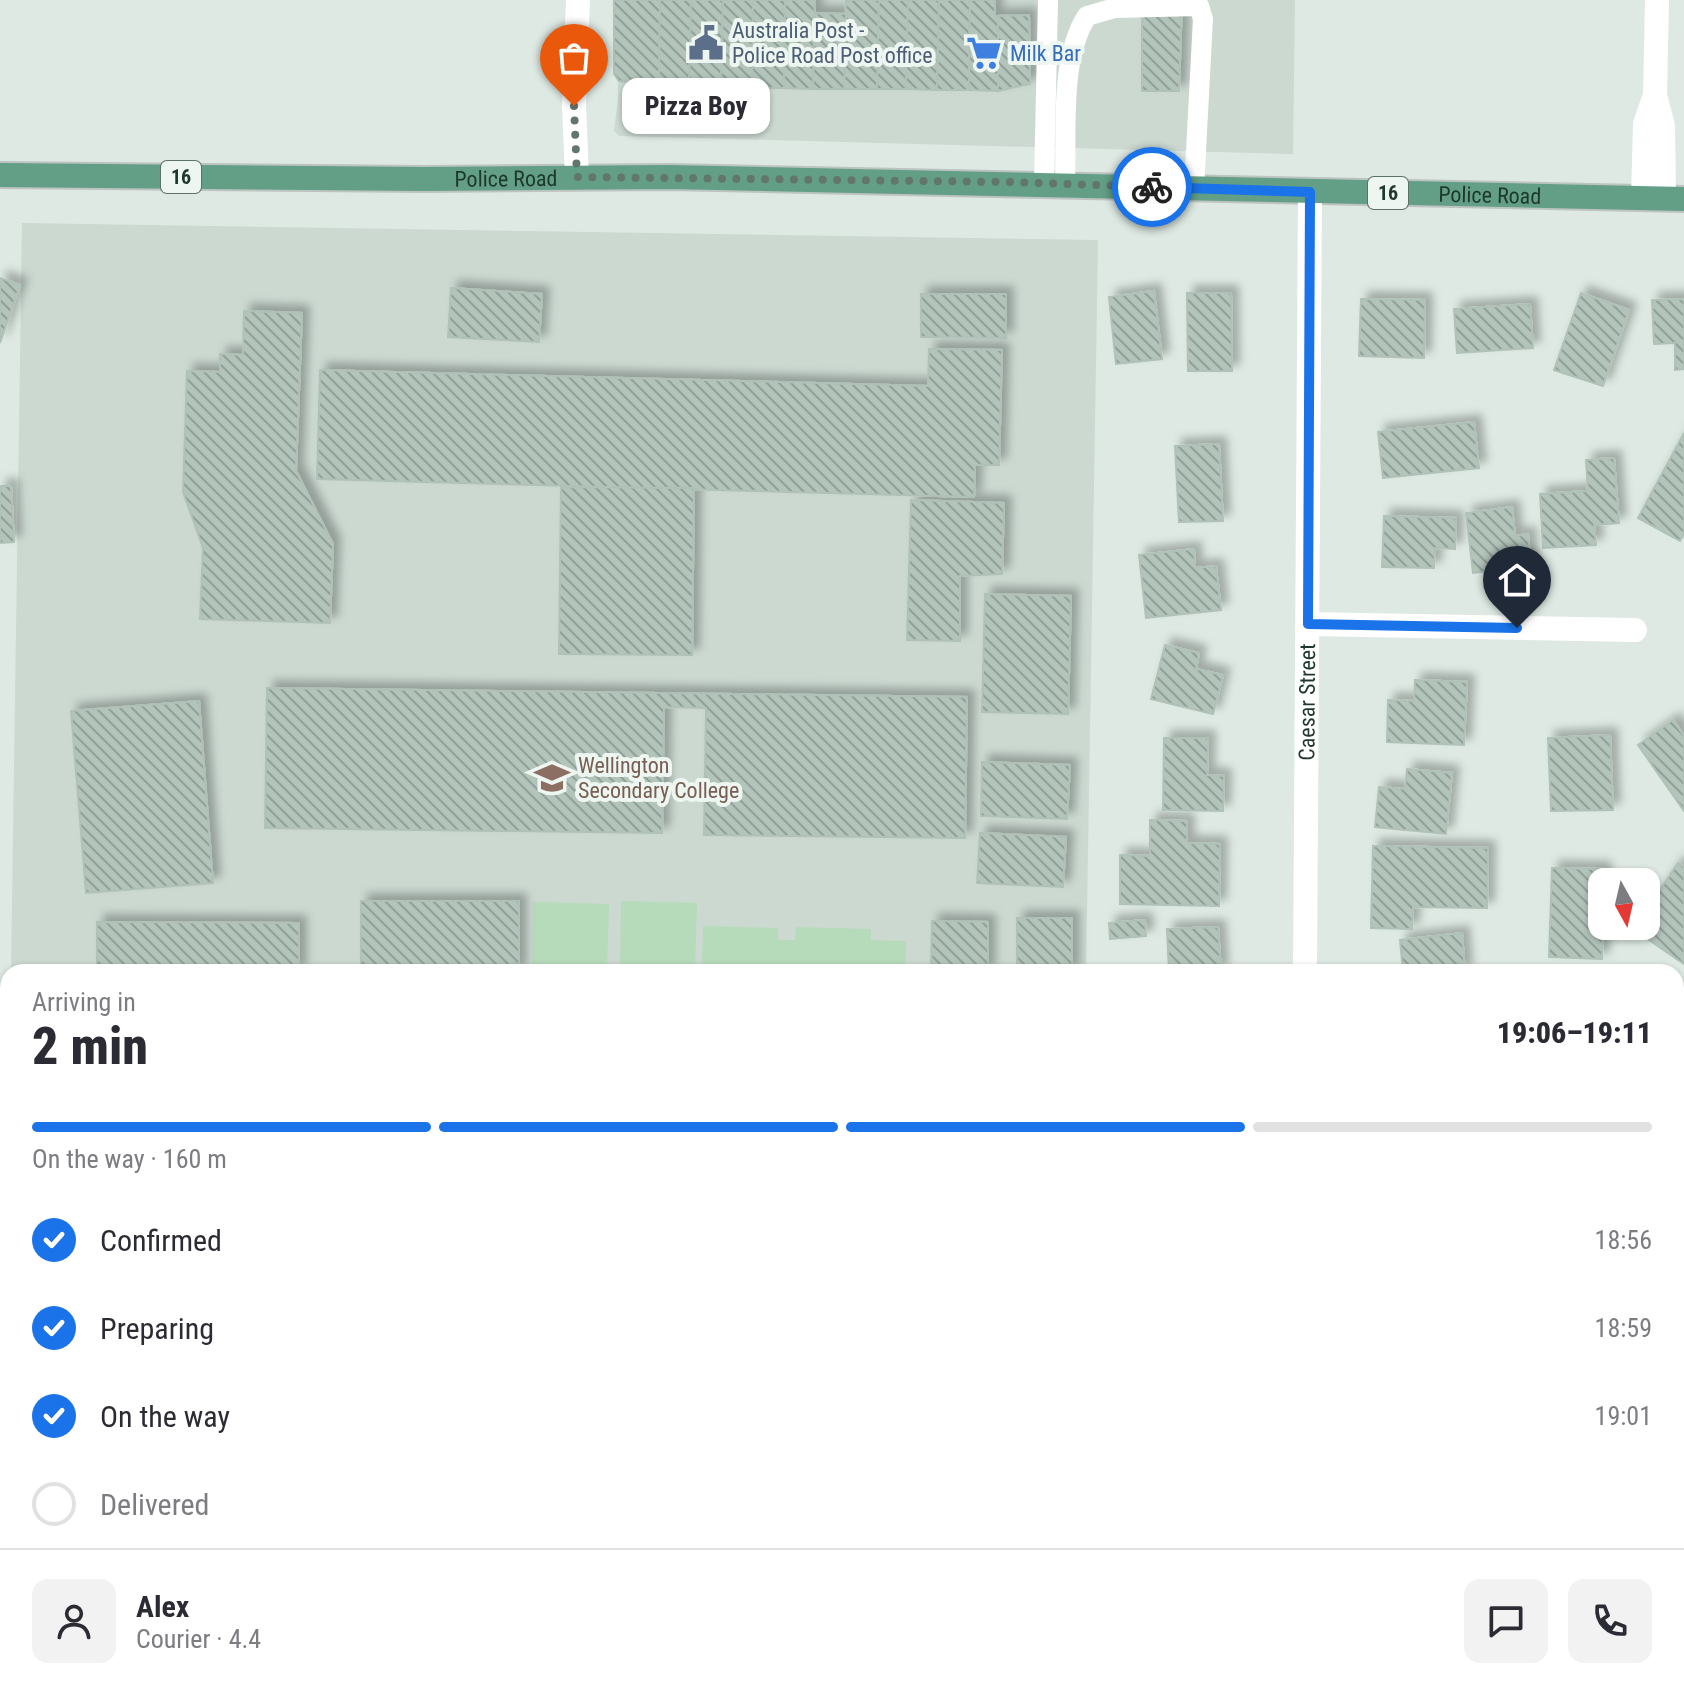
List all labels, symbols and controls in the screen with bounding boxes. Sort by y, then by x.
place label: Australia Post - Police Road Post office [732,18,933,68]
pin [540,24,608,106]
public building icon: Australia Post - Police Road Post office [687,24,725,62]
supermarket icon: Milk Bar [965,34,1003,72]
icon: bag [552,36,596,80]
place label: Milk Bar [1010,41,1081,66]
callout: Pizza Boy [622,78,770,134]
text: Pizza Boy [645,91,747,121]
courier [1112,147,1192,227]
road number: 16 [161,161,201,193]
icon: bike [1130,165,1174,209]
street label: Police Road [454,166,558,192]
road number: 16 [1368,177,1408,209]
street label: Police Road [1438,182,1542,209]
pin [1483,546,1551,628]
icon: home [1495,558,1539,602]
street label: Caesar Street [1294,643,1320,761]
place label: Wellington Secondary College [578,753,739,803]
school or university icon: Wellington Secondary College [533,759,571,797]
north arrow [1588,868,1660,940]
map controls [1588,868,1660,940]
text: Arriving in [32,987,136,1017]
text: 19:06–19:11 [1497,1015,1652,1050]
text: 2 min [32,1016,148,1077]
text: On the way · 160 m [32,1144,227,1174]
icon: check [32,1218,76,1262]
text: Confirmed [100,1223,222,1258]
text: 18:56 [1595,1225,1652,1255]
icon: check [32,1306,76,1350]
text: Preparing [100,1311,214,1346]
text: 18:59 [1595,1313,1652,1343]
icon: check [32,1394,76,1438]
text: On the way [100,1399,230,1434]
text: 19:01 [1595,1401,1652,1431]
text: Delivered [100,1487,209,1522]
button: person [32,1579,116,1663]
button: chat [1464,1579,1548,1663]
button: phone [1568,1579,1652,1663]
text: Alex [136,1589,189,1624]
text: Courier · 4.4 [136,1624,261,1654]

